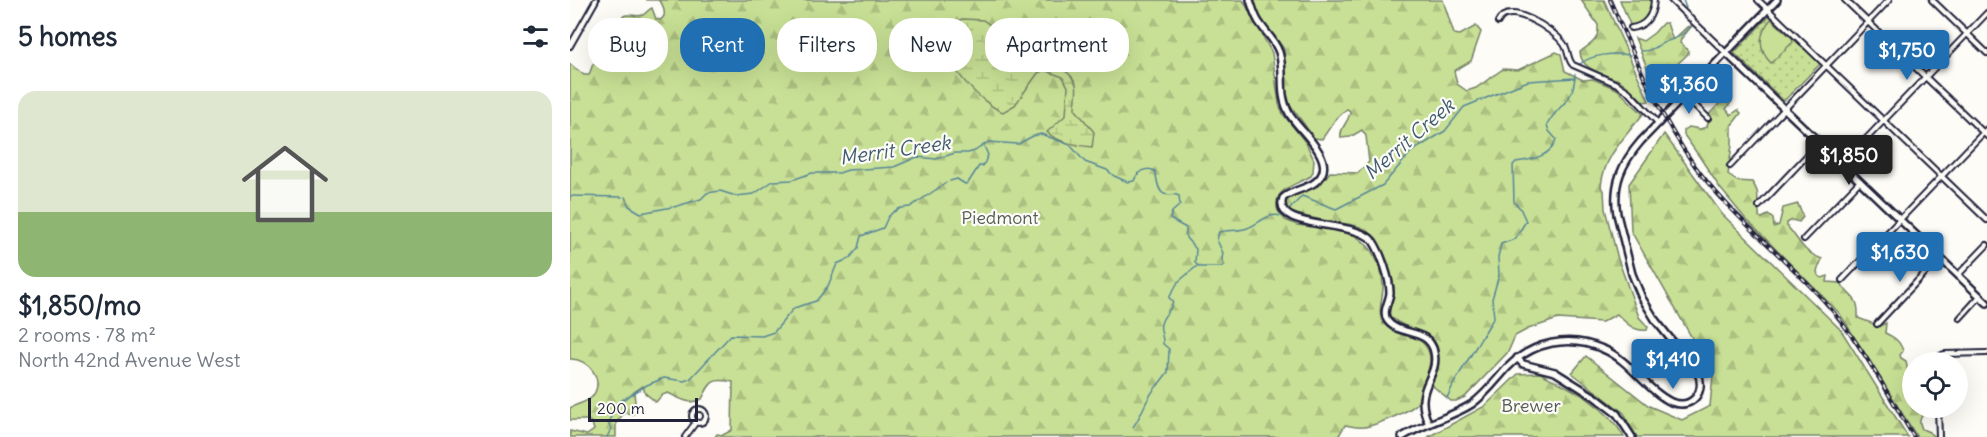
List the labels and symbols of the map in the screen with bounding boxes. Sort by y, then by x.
pin: $1,750 [1858,30,1956,81]
pin: $1,360 [1640,64,1738,115]
water label: Merrit Creek [1358,91,1460,185]
water label: Merrit Creek [838,129,954,170]
pin: $1,850 [1800,135,1898,186]
park label: Piedmont [961,206,1039,229]
pin: $1,630 [1851,232,1949,283]
pin: $1,410 [1624,339,1722,390]
park label: Brewer [1501,394,1561,417]
scale bar [588,395,698,422]

